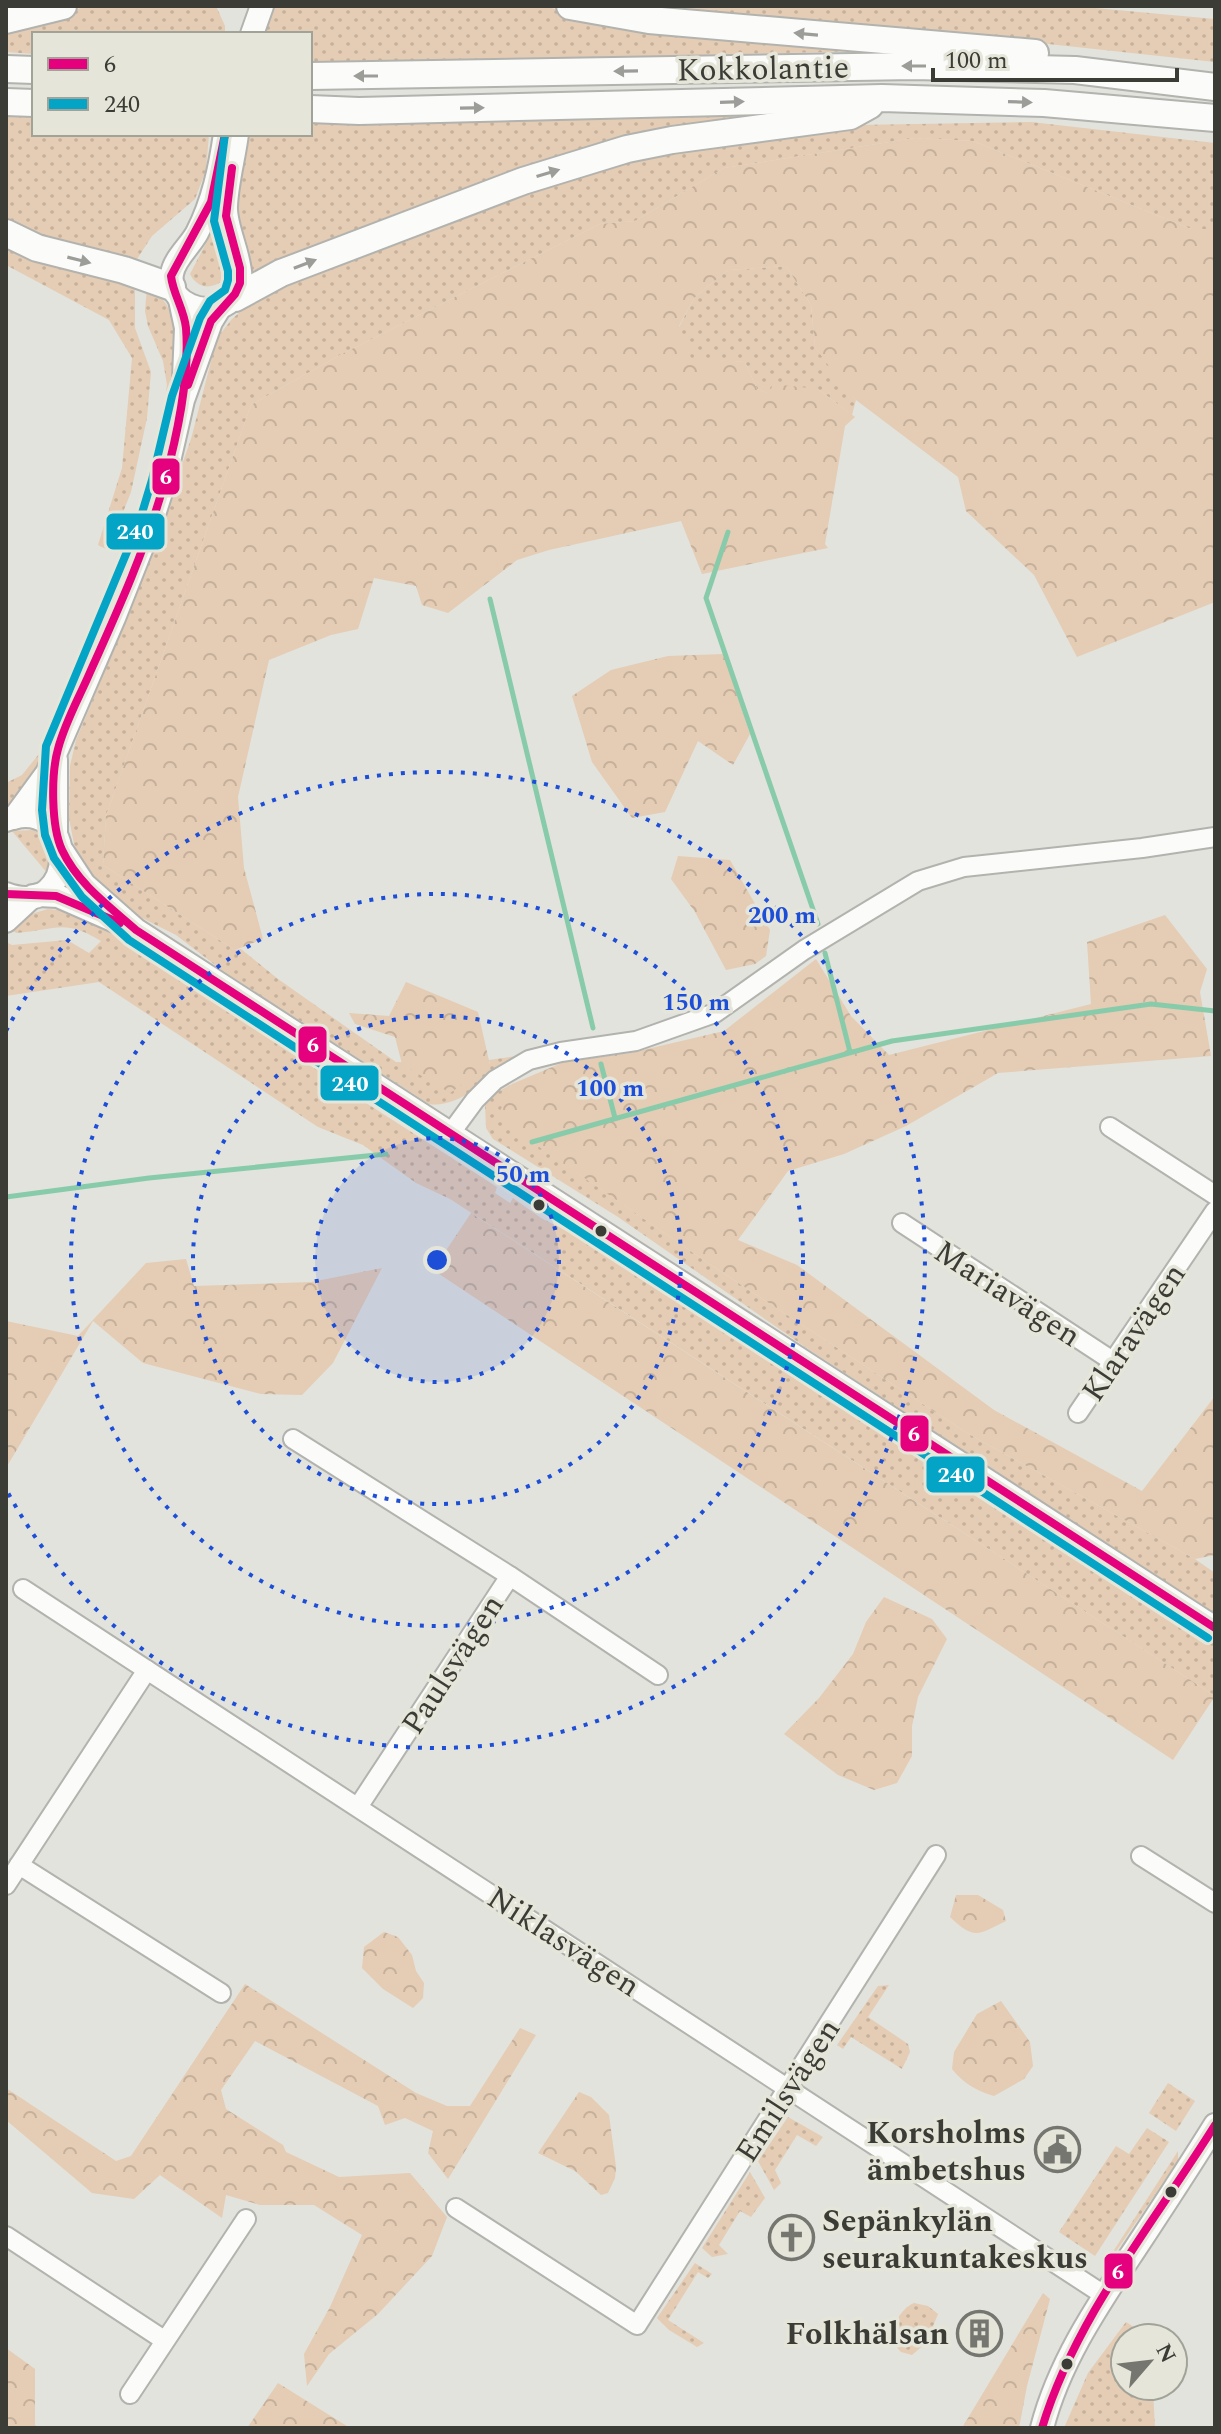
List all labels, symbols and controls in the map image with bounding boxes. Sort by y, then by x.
one-way arrow [793,27,818,40]
legend [32,32,312,136]
scale bar [933,32,1177,82]
text: 100 m [945,43,1008,79]
street label: Kokkolantie [677,44,850,95]
text: 6 [104,47,116,83]
one-way arrow [901,60,926,72]
one-way arrow [613,65,638,77]
one-way arrow [353,70,378,82]
text: 240 [104,87,140,123]
one-way arrow [720,96,745,108]
one-way arrow [1008,96,1033,108]
one-way arrow [460,102,485,114]
one-way arrow [537,166,561,179]
one-way arrow [67,254,92,266]
one-way arrow [293,257,317,270]
line badge: 6 [151,457,181,496]
text: 6 [160,461,172,494]
line badge: 240 [105,512,166,551]
text: 240 [116,516,154,549]
text: 200 m [748,898,816,934]
text: 150 m [662,985,730,1021]
line badge: 6 [297,1025,328,1064]
text: 6 [307,1029,319,1062]
line badge: 240 [319,1064,380,1102]
text: 240 [331,1068,369,1101]
text: 100 m [576,1071,644,1107]
text: 50 m [496,1157,551,1193]
unlabelled marker [531,1197,547,1213]
unlabelled marker [593,1223,609,1239]
street label: Mariavägen [924,1228,1090,1360]
centre of rings [423,1246,451,1274]
street label: Klaravägen [1070,1254,1199,1412]
line badge: 6 [899,1414,930,1453]
text: 6 [908,1418,920,1451]
line badge: 240 [925,1455,986,1494]
text: 240 [937,1459,975,1492]
street label: Paulsvägen [389,1585,517,1745]
street label: Niklasvägen [477,1874,650,2010]
street label: Emilsvägen [723,2009,853,2173]
place label: Korsholms ämbetshus [866,2109,1026,2195]
public building icon: Korsholms ämbetshus [1033,2126,1081,2174]
unlabelled marker [1163,2184,1179,2200]
place label: Sepänkylän seurakuntakeskus [822,2197,1088,2283]
church icon: Sepänkylän seurakuntakeskus [767,2214,815,2262]
line badge: 6 [1103,2252,1134,2290]
text: 6 [1112,2256,1124,2289]
building icon: Folkhälsan [956,2309,1004,2357]
place label: Folkhälsan [785,2310,949,2359]
north arrow [1109,2322,1189,2402]
text: N [1147,2338,1184,2369]
unlabelled marker [1059,2356,1075,2372]

